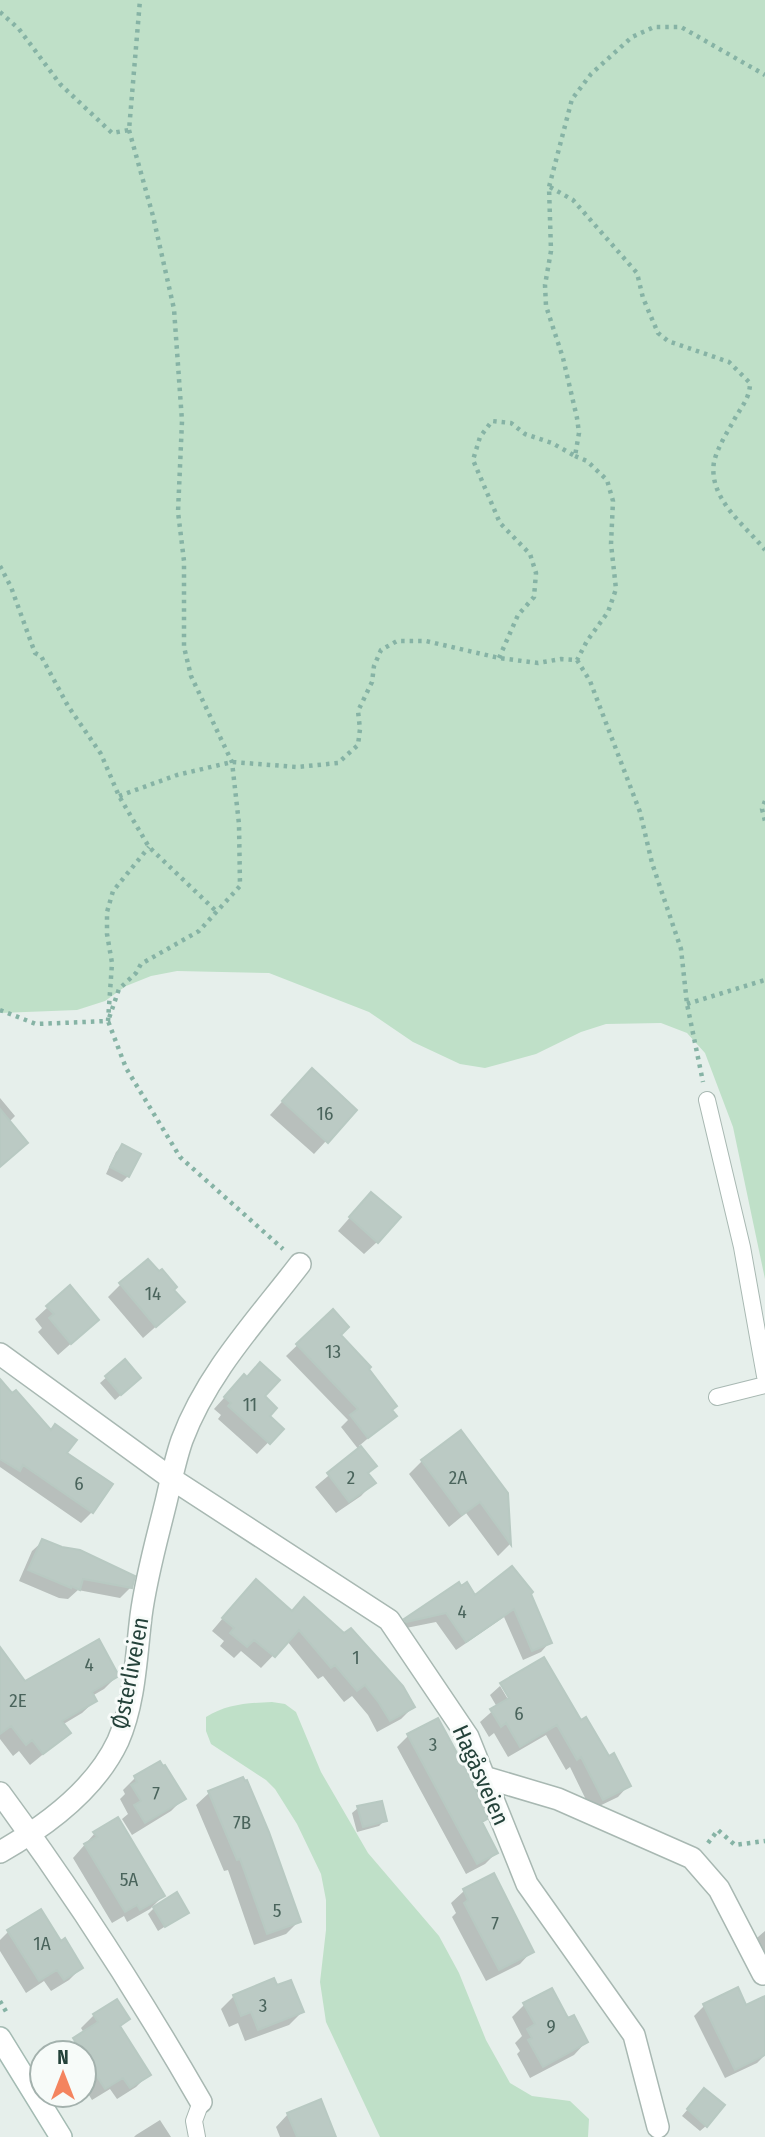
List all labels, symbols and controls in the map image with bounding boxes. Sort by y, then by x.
house number: 16 [317,1102,333,1125]
house number: 14 [145,1282,161,1305]
house number: 13 [325,1340,341,1363]
house number: 11 [243,1393,257,1416]
house number: 2 [347,1466,355,1489]
house number: 2A [449,1466,467,1489]
house number: 6 [74,1472,84,1495]
house number: 4 [457,1600,467,1623]
street label: Østerliveien [105,1615,155,1731]
house number: 1 [352,1646,360,1669]
house number: 4 [84,1653,94,1676]
house number: 2E [9,1689,27,1712]
house number: 6 [514,1702,524,1725]
street label: Hagåsveien [447,1721,515,1829]
house number: 3 [429,1733,437,1756]
house number: 7 [152,1782,160,1805]
house number: 7B [233,1811,251,1834]
house number: 5A [120,1868,138,1891]
house number: 5 [273,1899,281,1922]
house number: 7 [491,1912,499,1935]
house number: 1A [33,1932,51,1955]
house number: 3 [259,1994,267,2017]
house number: 9 [546,2015,556,2038]
north arrow [28,2039,98,2109]
text: N [57,2046,69,2069]

